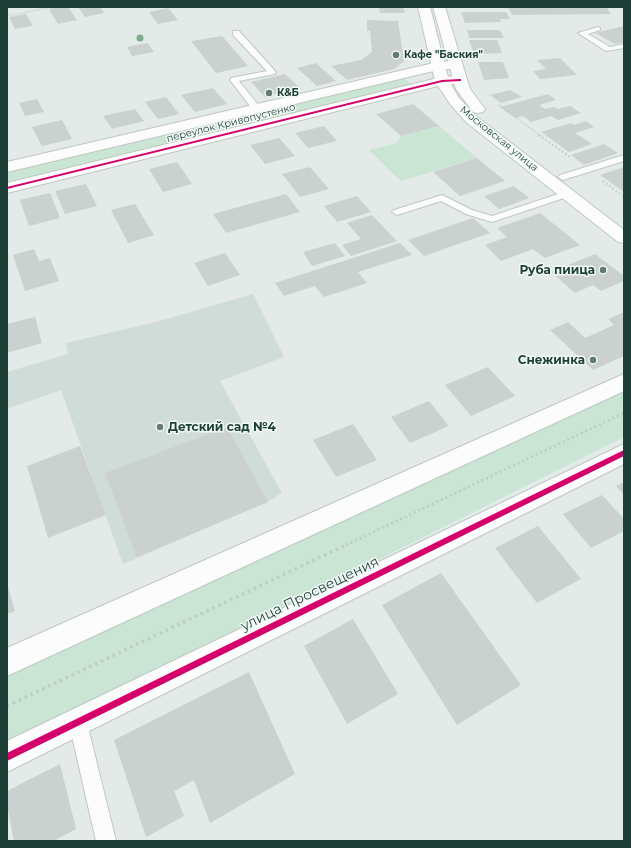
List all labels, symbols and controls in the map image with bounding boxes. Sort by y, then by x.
place label: Кафе "Баския" [404,49,483,61]
marker: Кафе "Баския" [391,50,401,60]
place label: К&Б [277,87,299,99]
marker: К&Б [264,88,274,98]
street label: переулок Кривопустенко [165,101,297,145]
street label: Московская улица [458,104,540,174]
place label: Руба пиица [519,263,595,277]
marker: Руба пиица [598,265,608,275]
place label: Снежинка [518,353,585,367]
marker: Снежинка [588,355,598,365]
place label: Детский сад №4 [168,420,276,434]
marker: Детский сад №4 [155,422,165,432]
street label: улица Просвещения [238,553,382,635]

